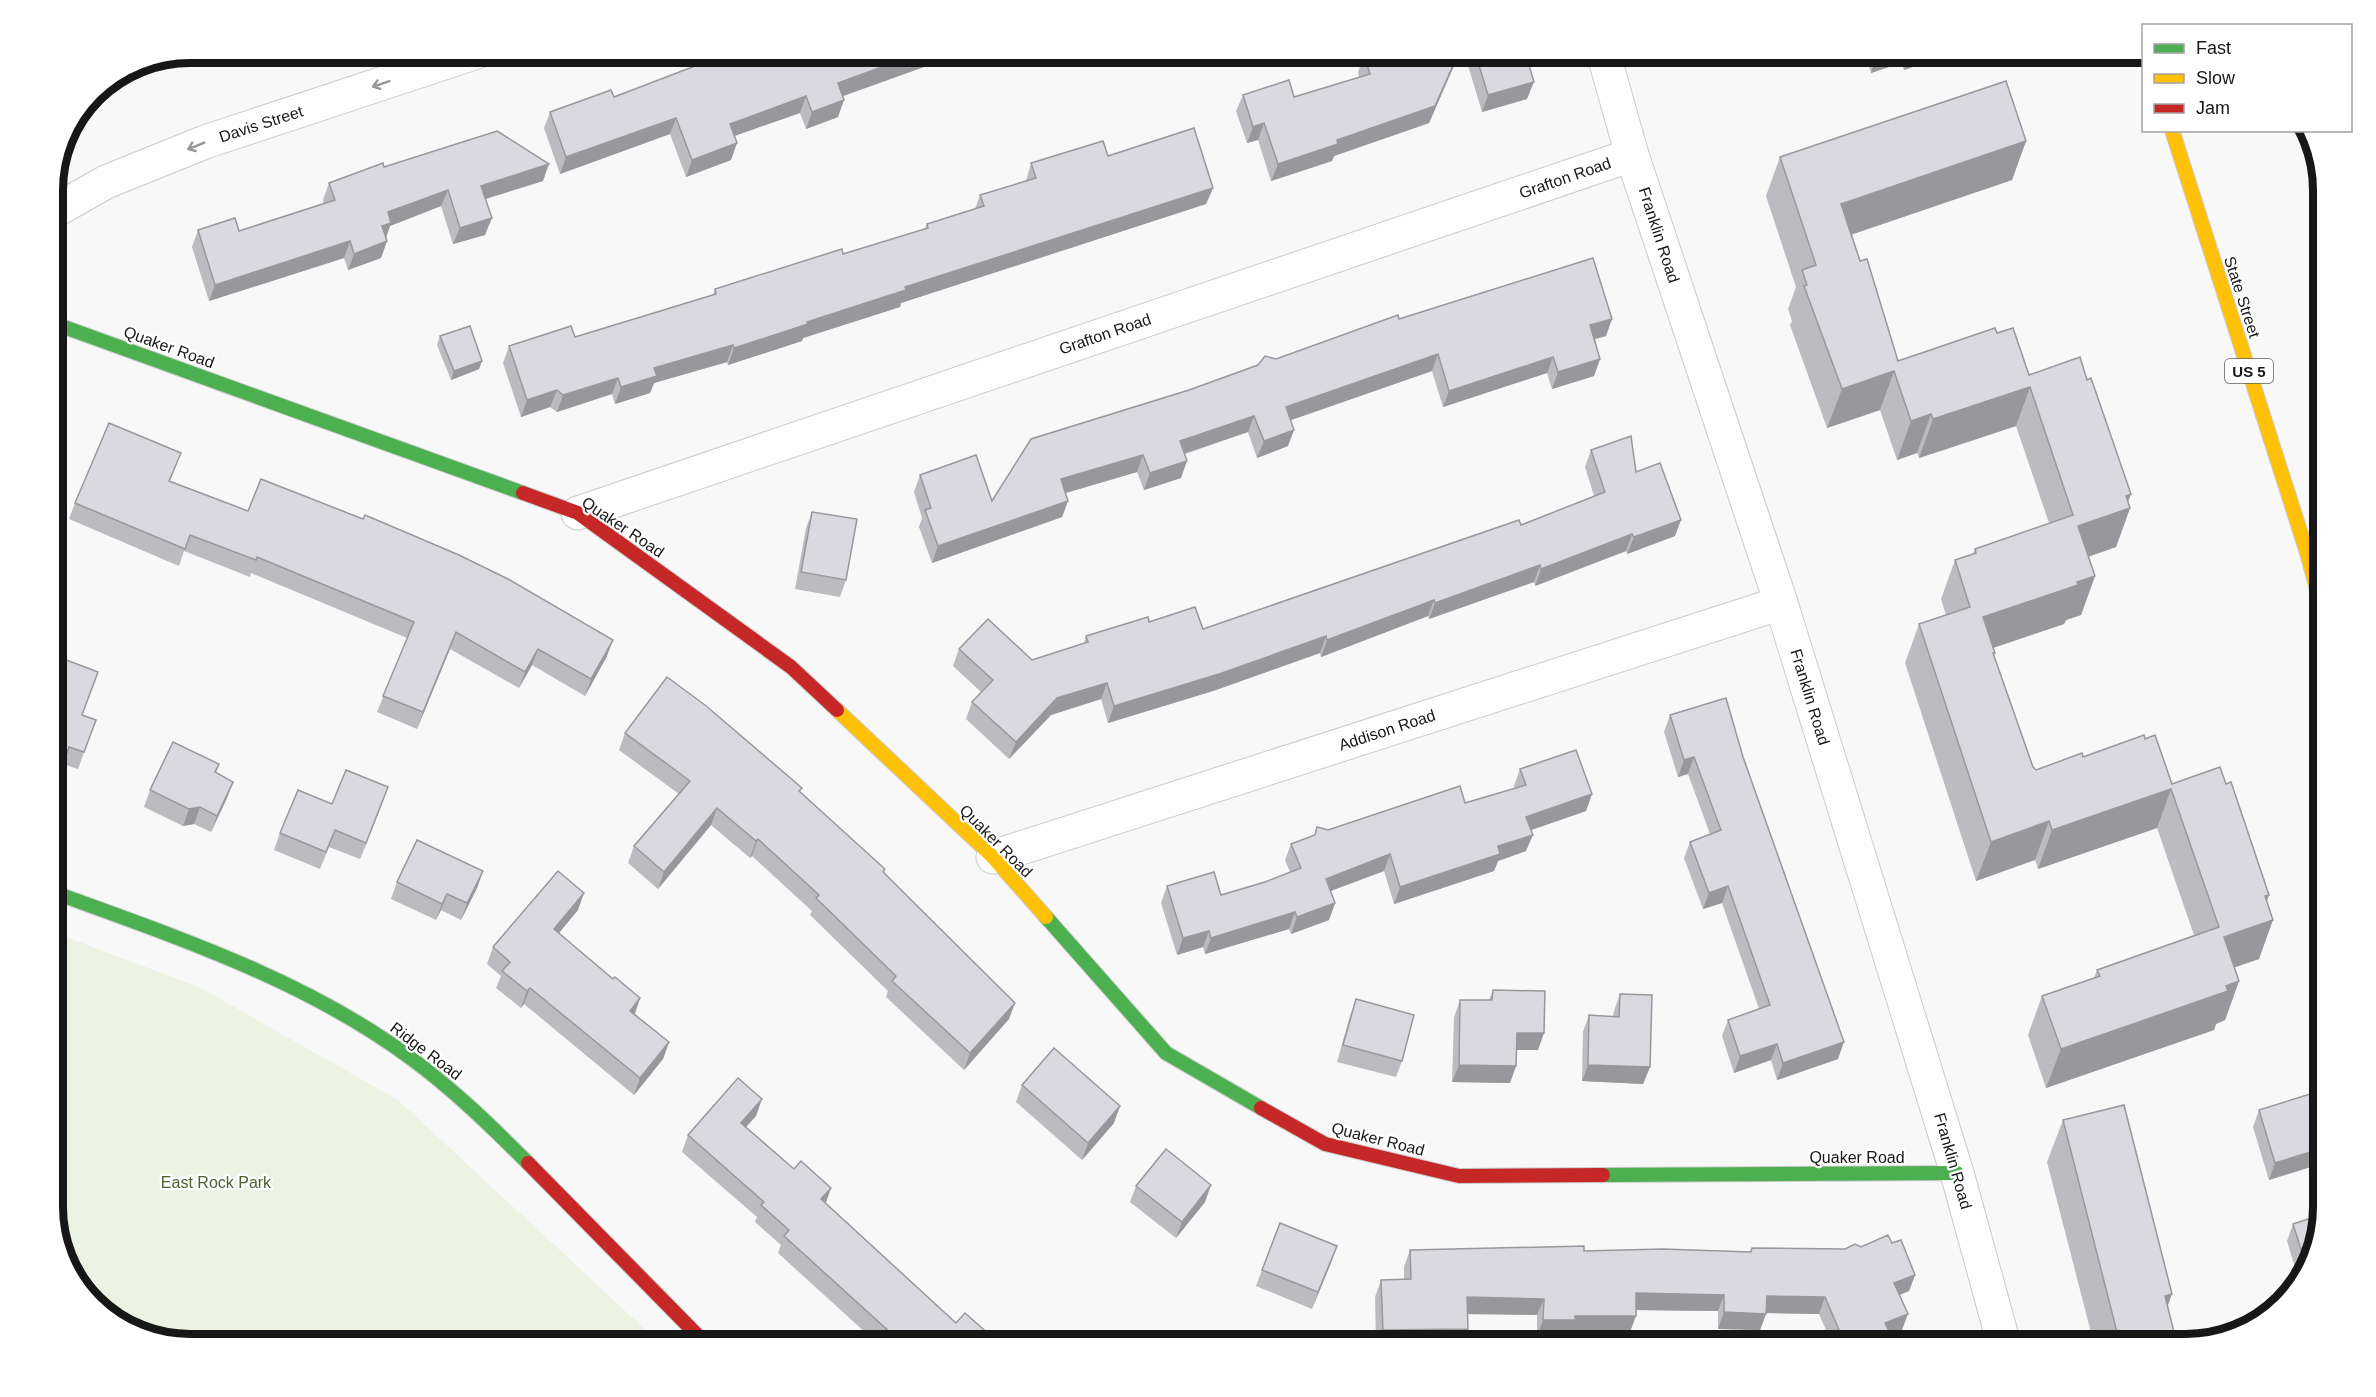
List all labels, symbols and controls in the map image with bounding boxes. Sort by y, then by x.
legend [2142,24,2352,132]
text: Fast [2196,38,2231,58]
text: Slow [2196,68,2236,88]
one-way arrow [372,79,391,90]
text: Jam [2196,98,2230,118]
street label: Davis Street [217,102,306,146]
one-way arrow [187,141,206,152]
street label: Grafton Road [1517,154,1613,202]
street label: Franklin Road [1636,185,1682,285]
street label: State Street [2221,254,2263,340]
street label: Grafton Road [1057,310,1153,358]
street label: Quaker Road [121,323,217,371]
road number: US 5 [2225,359,2273,383]
street label: Quaker Road [579,493,667,561]
street label: Franklin Road [1787,647,1833,747]
street label: Addison Road [1337,706,1437,754]
street label: Quaker Road [956,801,1036,881]
street label: Ridge Road [387,1019,465,1083]
street label: Franklin Road [1931,1111,1975,1211]
street label: Quaker Road [1330,1119,1426,1159]
street label: Quaker Road [1809,1149,1905,1166]
park label: East Rock Park [161,1174,272,1191]

